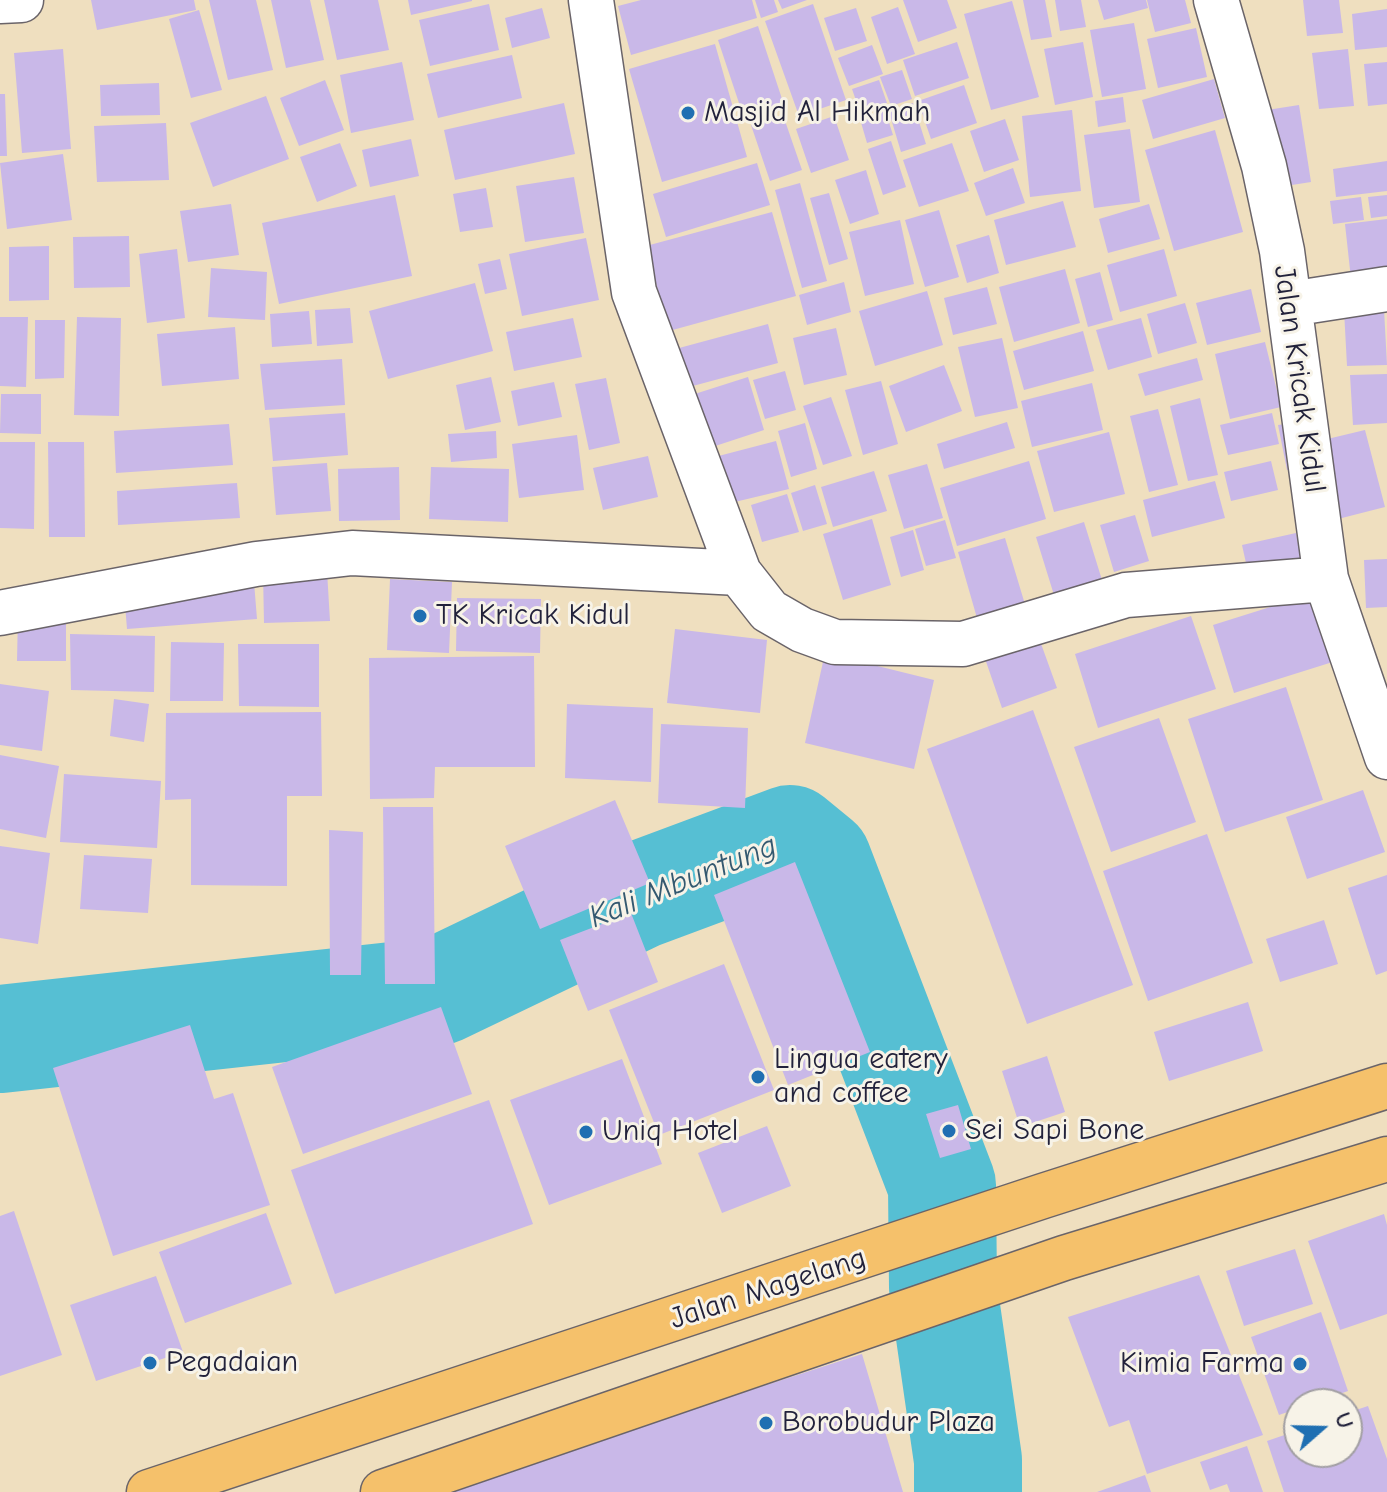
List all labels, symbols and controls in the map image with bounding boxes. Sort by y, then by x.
place label: Masjid Al Hikmah [704,95,930,131]
marker: Masjid Al Hikmah [679,104,697,122]
street label: Jalan Kricak Kidul [1265,263,1333,495]
place label: TK Kricak Kidul [436,598,630,634]
marker: TK Kricak Kidul [411,607,429,625]
water label: Kali Mbuntung [584,827,782,937]
place label: Lingua eatery and coffee [774,1042,948,1112]
marker: Lingua eatery and coffee [749,1068,767,1086]
place label: Sei Sapi Bone [965,1113,1144,1149]
place label: Uniq Hotel [602,1114,738,1150]
marker: Sei Sapi Bone [940,1122,958,1140]
marker: Uniq Hotel [577,1123,595,1141]
street label: Jalan Magelang [665,1240,871,1338]
place label: Pegadaian [166,1345,298,1381]
place label: Kimia Farma [1120,1346,1284,1382]
marker: Pegadaian [141,1354,159,1372]
marker: Kimia Farma [1291,1355,1309,1373]
north arrow [1283,1388,1363,1468]
place label: Borobudur Plaza [782,1405,995,1441]
text: U [1329,1409,1358,1432]
marker: Borobudur Plaza [757,1414,775,1432]

